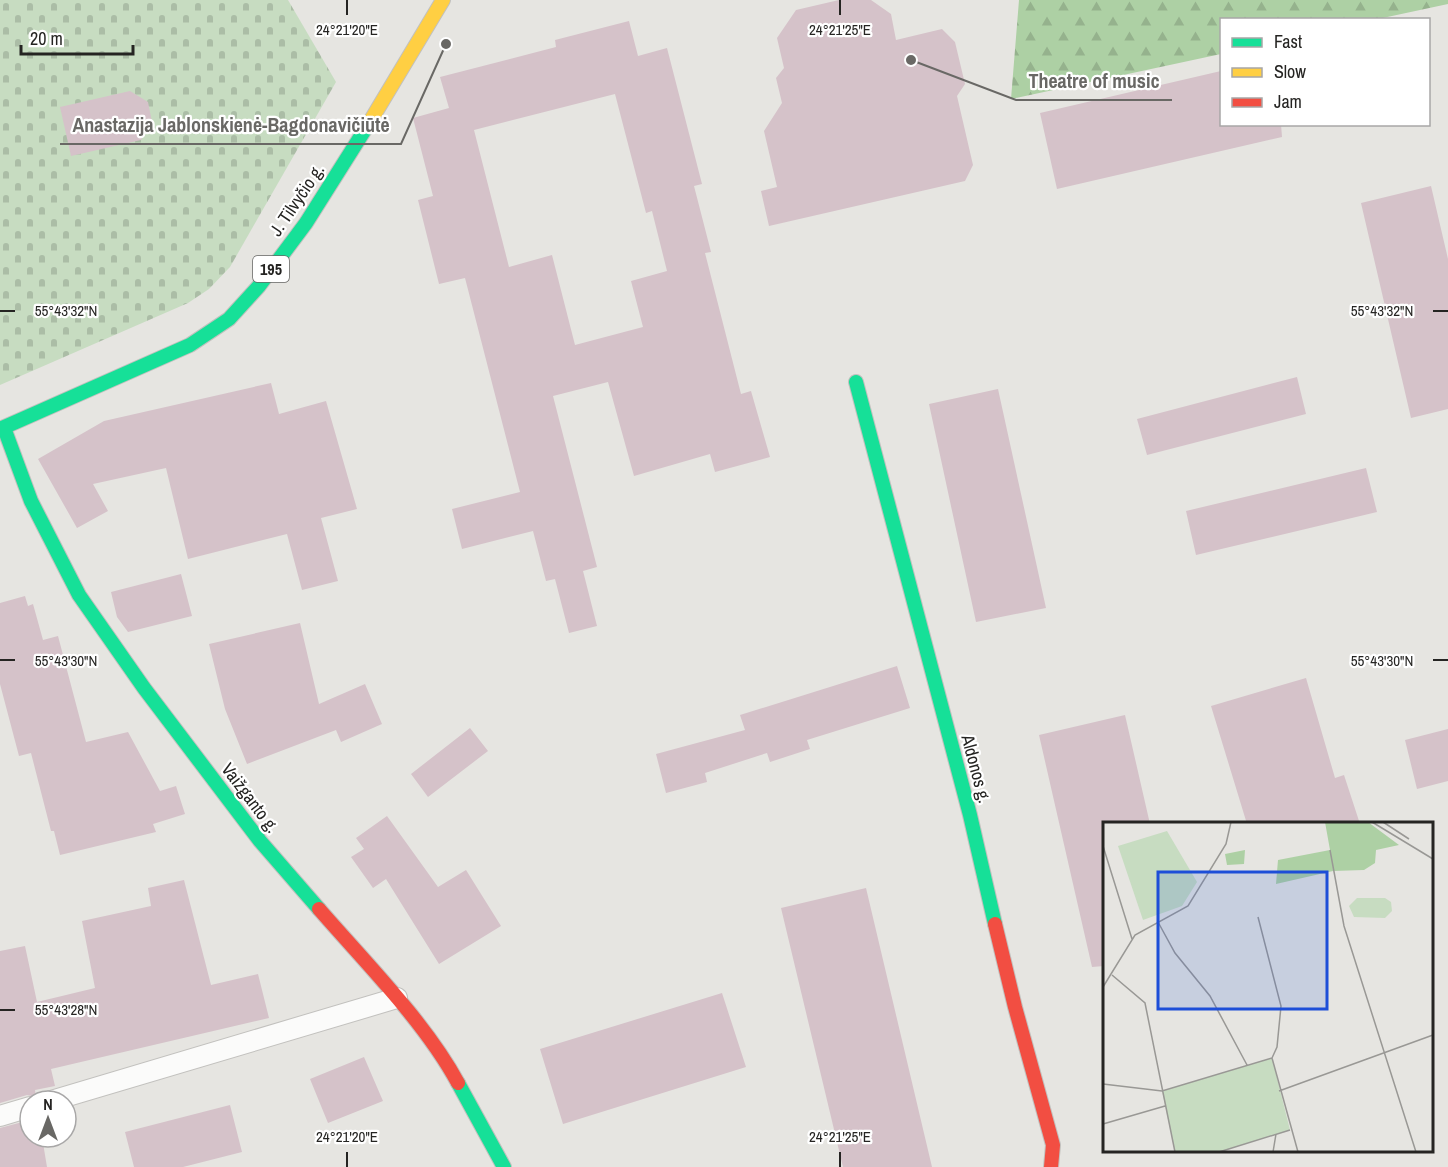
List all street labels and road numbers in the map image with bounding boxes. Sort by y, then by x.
street label: J. Tilvyčio g. [263,159,330,241]
road number: 195 [253,256,289,282]
street label: Aldonos g. [955,731,998,806]
street label: Vaižganto g. [216,758,285,838]

